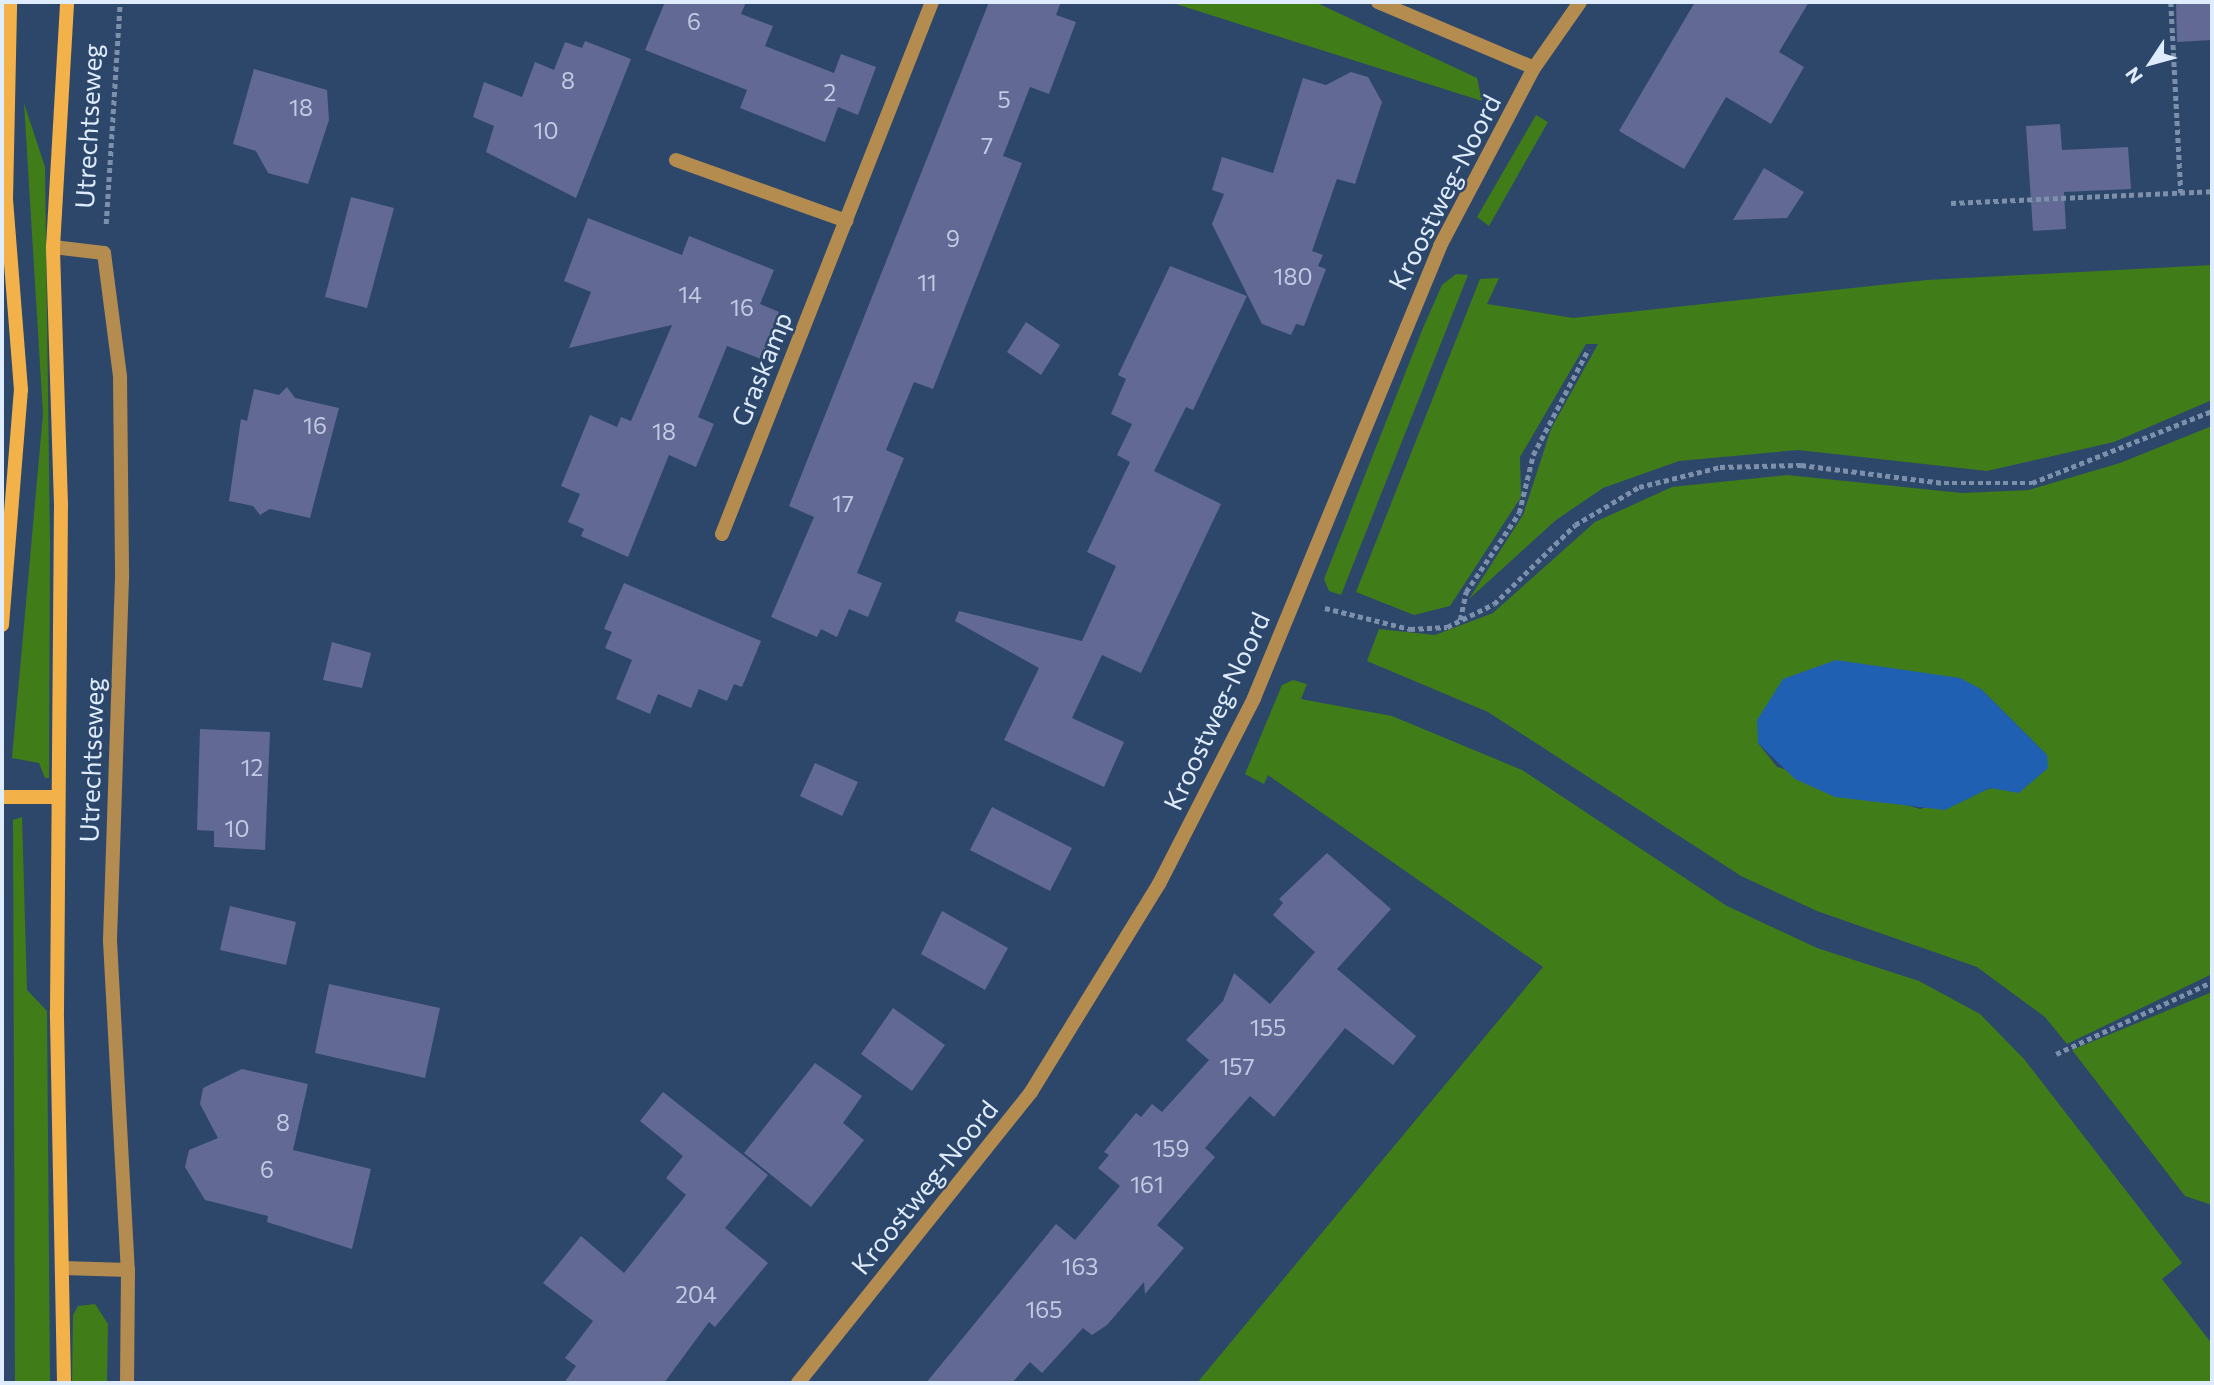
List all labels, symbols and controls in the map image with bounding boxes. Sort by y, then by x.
house number: 6 [687,7,701,35]
north arrow [2116,28,2186,98]
street label: Utrechtseweg [68,43,108,209]
text: N [2120,63,2147,88]
house number: 8 [561,66,575,94]
house number: 2 [824,78,836,106]
house number: 5 [997,85,1011,113]
street label: Kroostweg-Noord [1381,89,1507,295]
house number: 18 [289,93,313,121]
house number: 10 [534,116,558,144]
house number: 7 [981,131,993,159]
house number: 9 [946,224,960,252]
house number: 180 [1274,262,1312,290]
house number: 11 [917,268,937,296]
house number: 14 [678,280,702,308]
house number: 16 [730,293,754,321]
street label: Graskamp [724,307,798,431]
house number: 16 [303,411,327,439]
house number: 18 [652,417,676,445]
house number: 17 [832,489,854,517]
street label: Kroostweg-Noord [1156,607,1276,815]
street label: Utrechtseweg [73,677,109,843]
house number: 12 [241,753,263,781]
house number: 10 [225,814,249,842]
house number: 155 [1250,1013,1286,1041]
house number: 157 [1219,1052,1255,1080]
street label: Kroostweg-Noord [844,1094,1004,1280]
house number: 8 [276,1108,290,1136]
house number: 159 [1152,1134,1190,1162]
house number: 6 [260,1155,274,1183]
house number: 161 [1130,1170,1164,1198]
house number: 163 [1062,1252,1098,1280]
house number: 204 [675,1280,717,1308]
house number: 165 [1025,1295,1063,1323]

